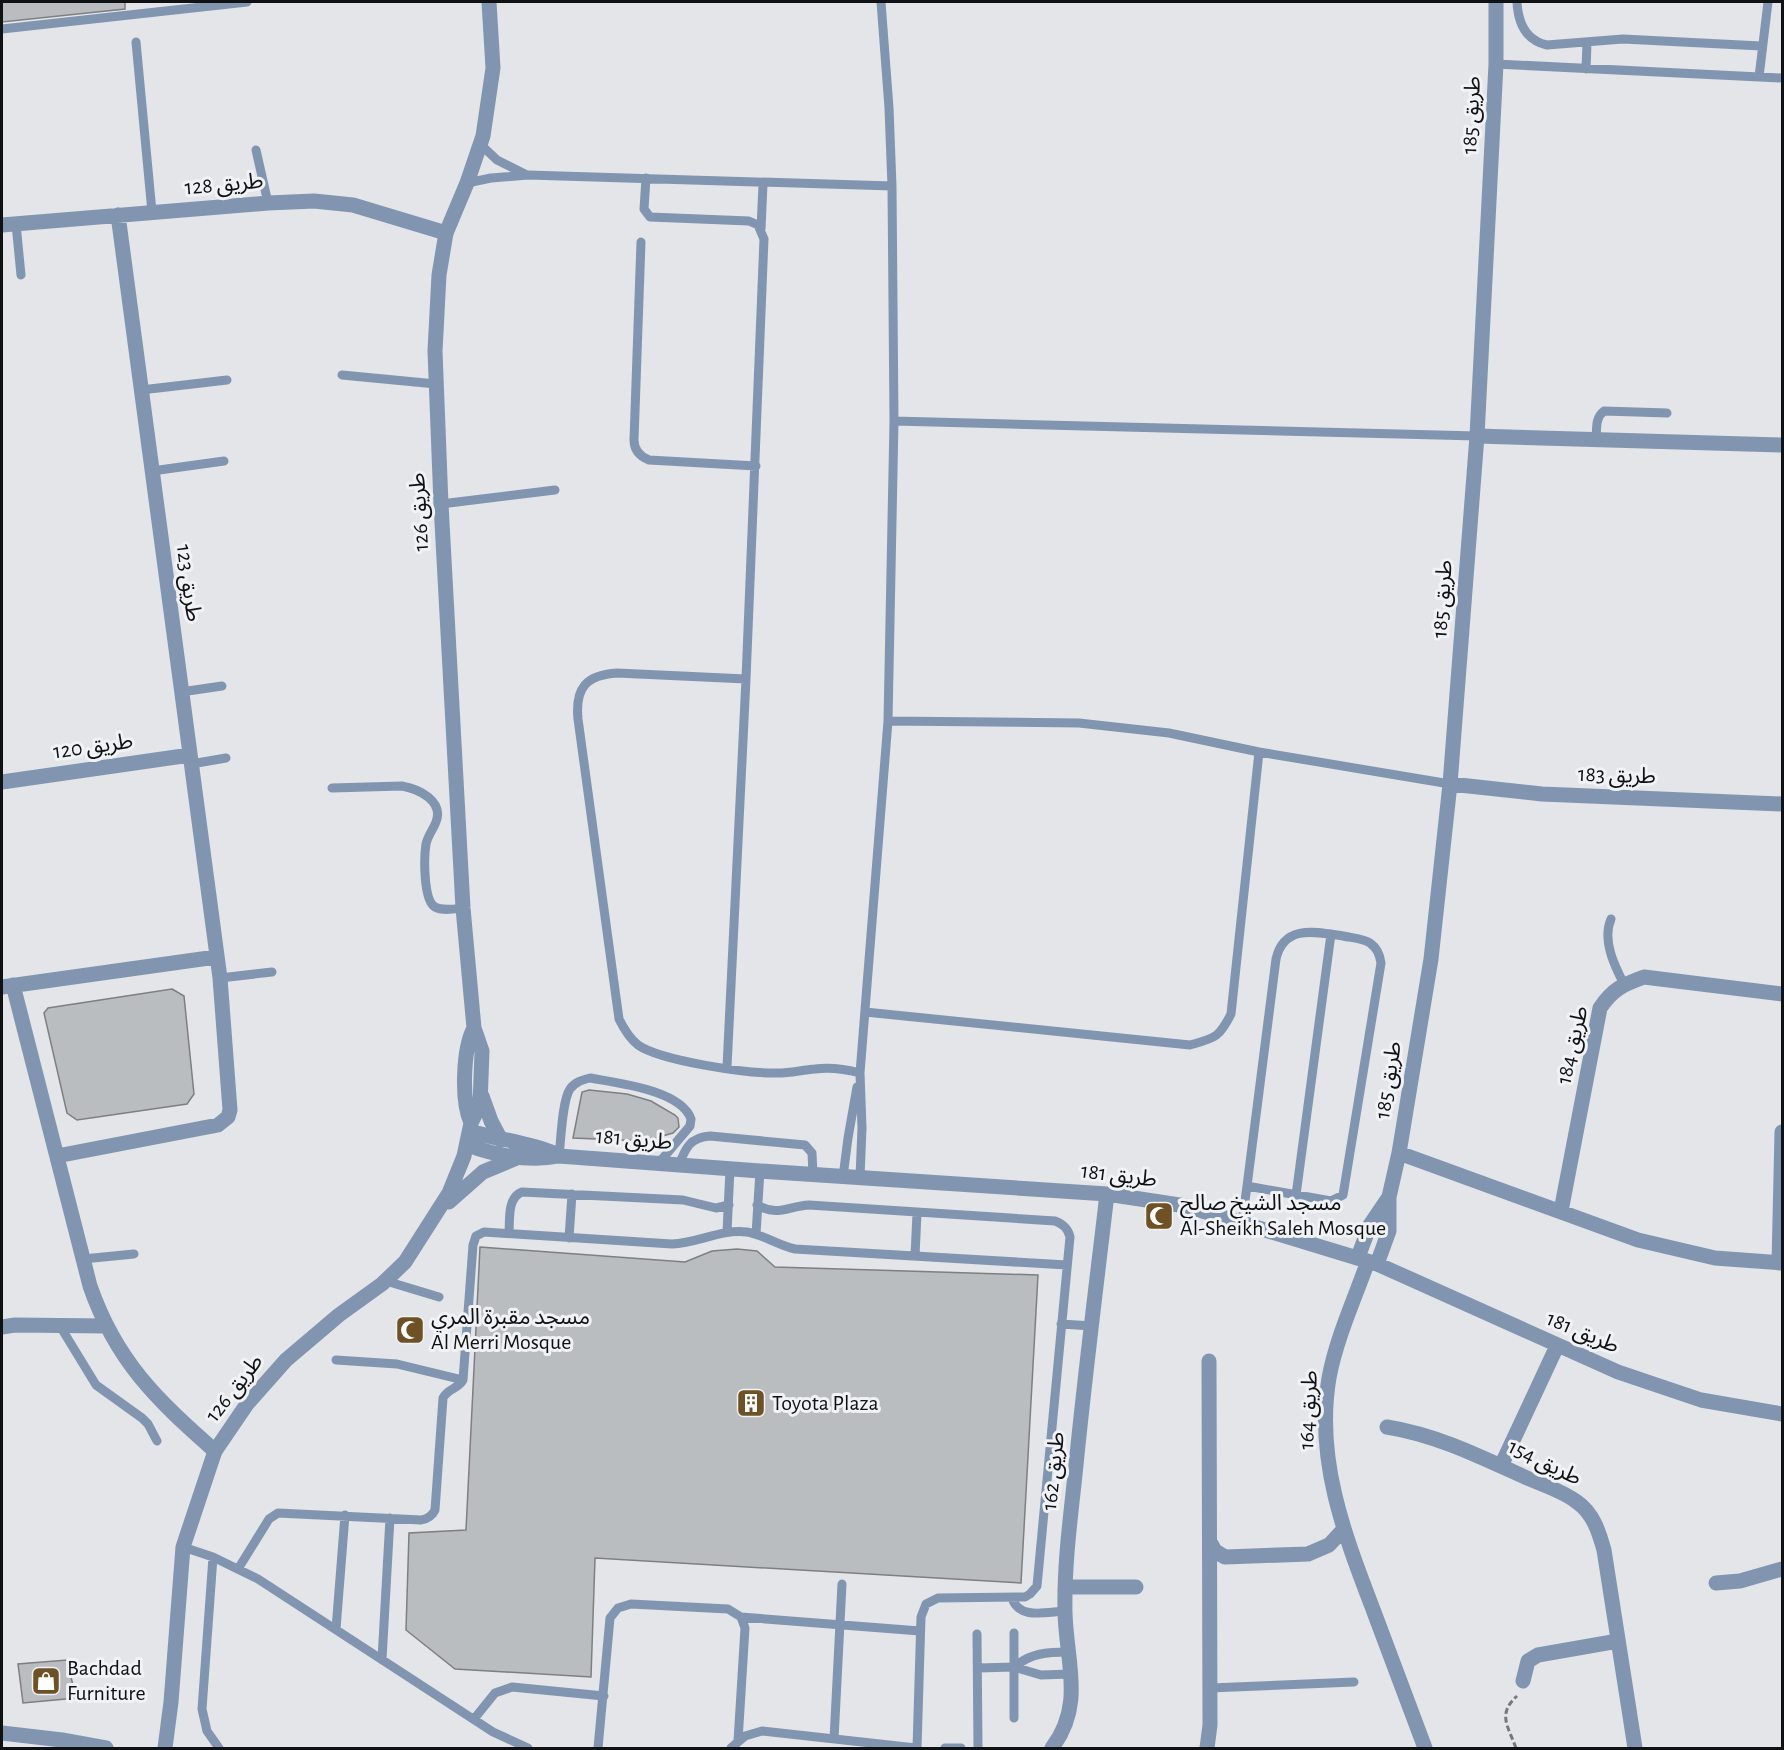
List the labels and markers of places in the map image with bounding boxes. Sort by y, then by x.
place label: مسجد الشيخ صالح Al-Sheikh Saleh Mosque [1180,1192,1386,1239]
mosque icon: مسجد الشيخ صالح Al-Sheikh Saleh Mosque [1143,1200,1175,1232]
place label: مسجد مقبرة المري Al Merri Mosque [431,1306,590,1353]
mosque icon: مسجد مقبرة المري Al Merri Mosque [394,1314,426,1346]
building icon: Toyota Plaza [735,1387,767,1419]
place label: Toyota Plaza [772,1392,879,1414]
place label: Bachdad Furniture [67,1657,146,1704]
shop icon: Bachdad Furniture [30,1665,62,1697]

